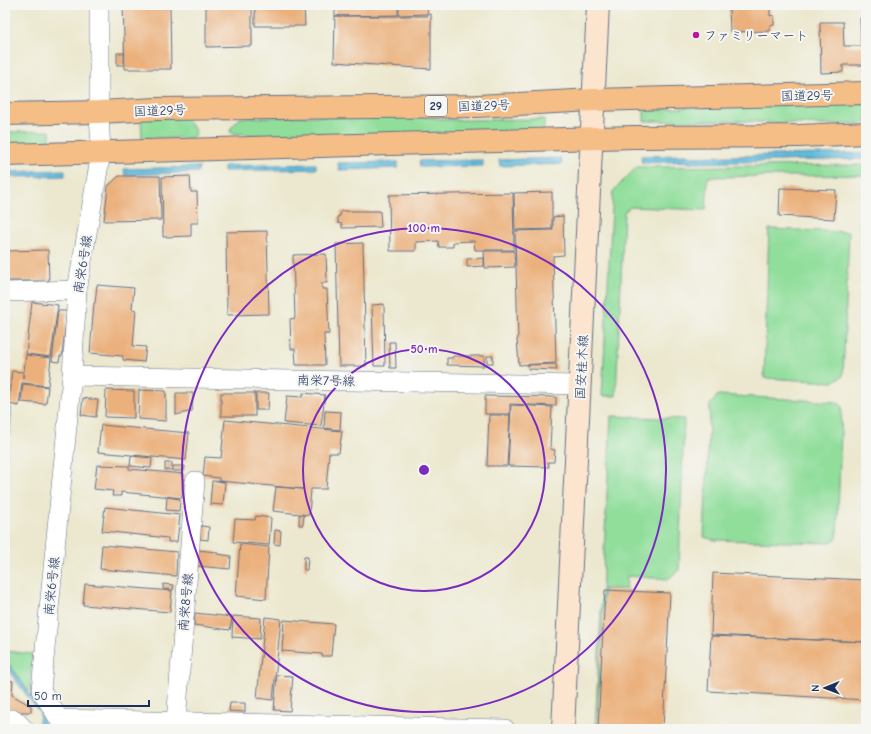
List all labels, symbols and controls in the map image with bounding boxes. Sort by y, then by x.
place label: ファミリーマート [704,28,808,43]
marker: ファミリーマート [691,30,701,40]
street label: 国道29号 [781,88,833,103]
road number: 29 [425,96,447,116]
street label: 国道29号 [457,97,511,114]
street label: 国道29号 [133,102,187,119]
text: 100 m [408,221,440,235]
street label: 南栄6号線 [70,233,95,294]
street label: 国安桂木線 [572,333,591,400]
text: 50 m [410,342,438,356]
street label: 南栄7号線 [297,372,356,389]
centre of rings [417,463,431,477]
street label: 南栄6号線 [41,555,62,616]
street label: 南栄8号線 [175,571,196,632]
north arrow [805,668,845,708]
scale bar [28,682,149,708]
text: N [809,684,822,692]
text: 50 m [34,689,62,703]

